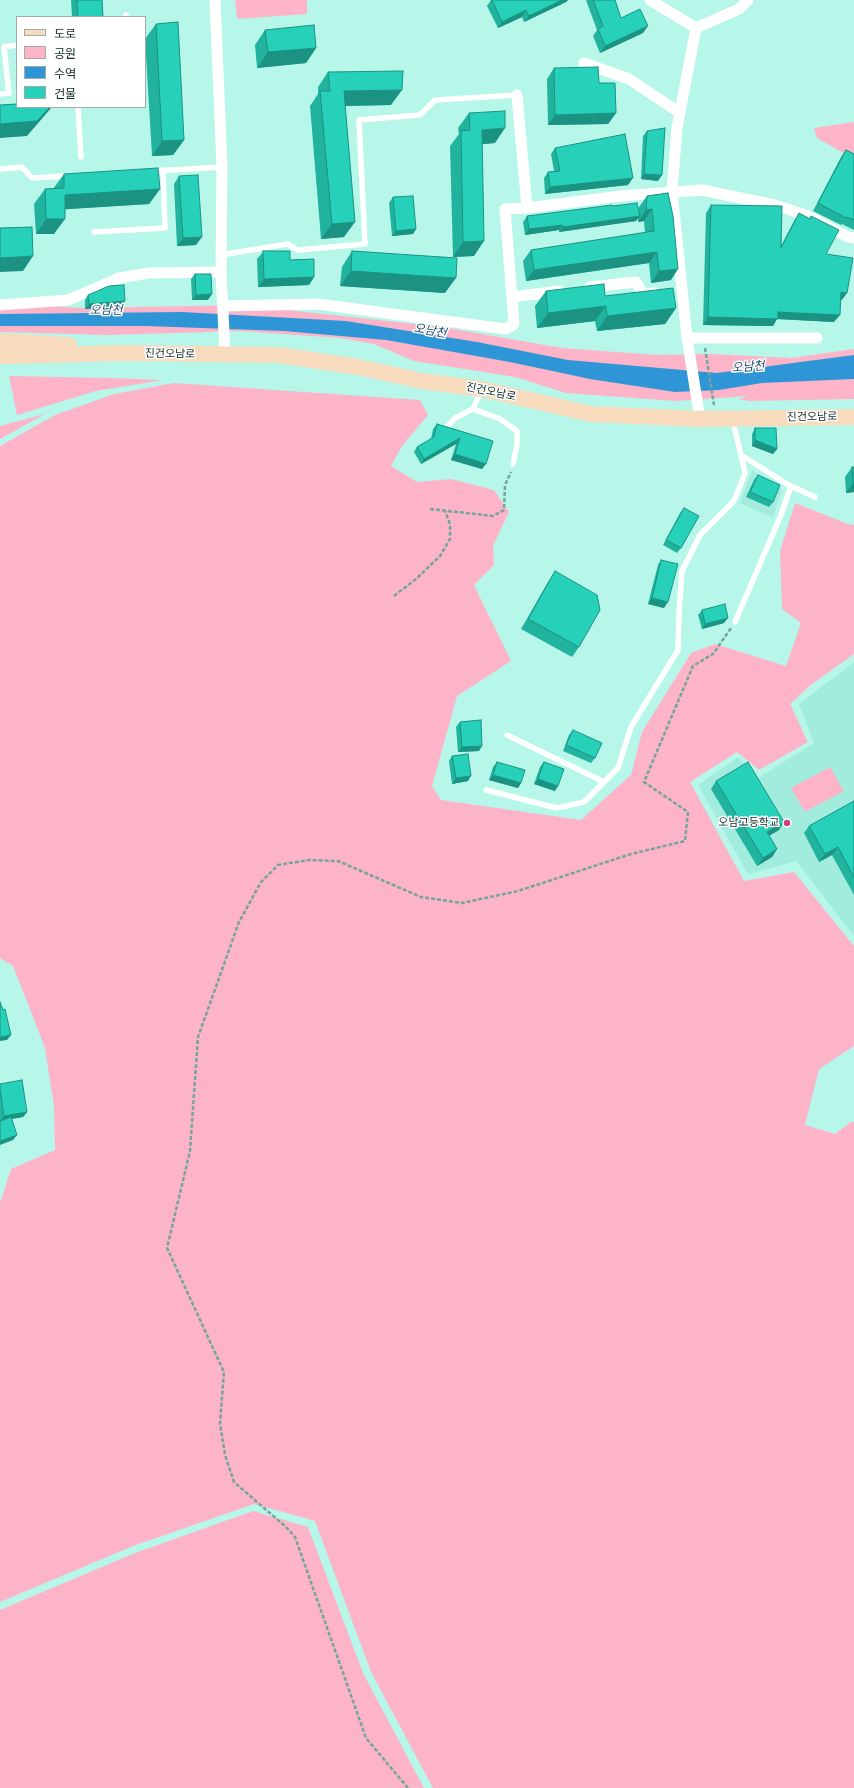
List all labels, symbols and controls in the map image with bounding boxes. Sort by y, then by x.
legend [16,16,146,108]
text: 도로 [54,26,76,41]
text: 공원 [54,46,76,61]
text: 수역 [54,66,76,81]
text: 건물 [54,86,76,101]
water label: 오남천 [89,303,123,317]
water label: 오남천 [412,321,448,341]
street label: 진건오남로 [145,347,195,361]
water label: 오남천 [731,359,765,375]
street label: 진건오남로 [465,380,517,404]
street label: 진건오남로 [787,410,837,424]
place label: 오남고등학교 [718,816,779,830]
marker: 오남고등학교 [782,818,792,828]

